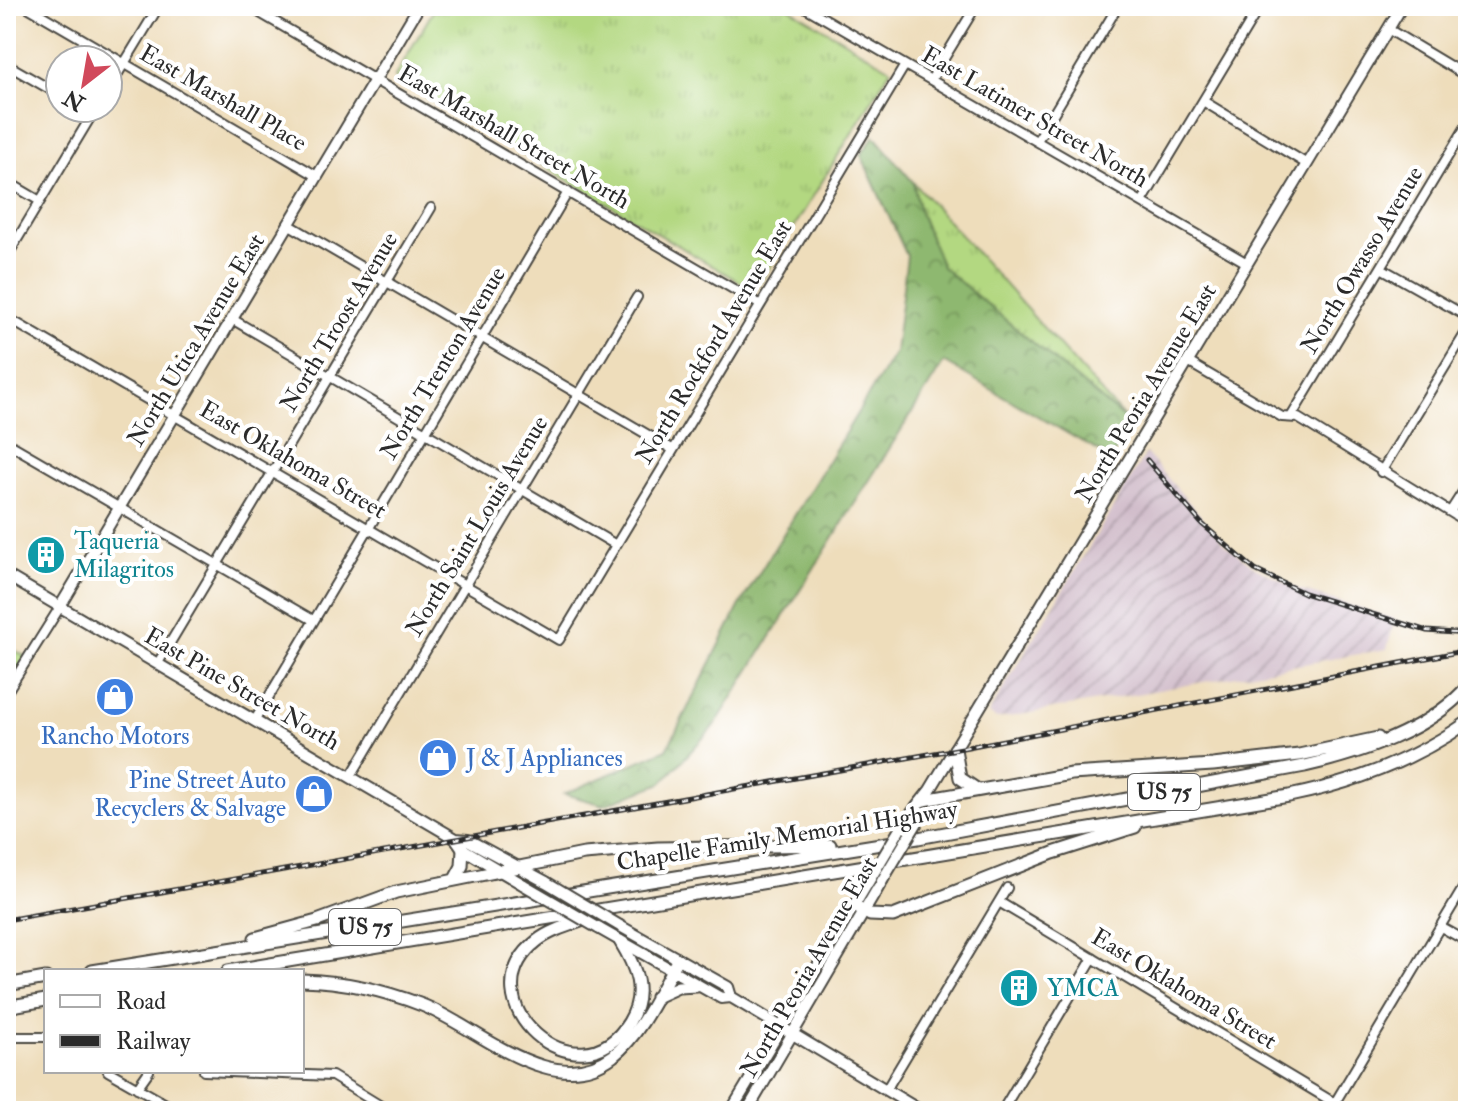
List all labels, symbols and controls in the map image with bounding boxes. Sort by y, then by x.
street label: East Marshall Place [134,38,312,158]
street label: East Latimer Street North [916,39,1154,195]
north arrow [44,44,124,124]
street label: East Marshall Street North [392,58,636,216]
text: N [58,83,91,118]
street label: North Owasso Avenue [1294,161,1430,359]
street label: North Rockford Avenue East [629,214,799,470]
street label: North Troost Avenue [273,226,405,418]
street label: North Utica Avenue East [120,228,272,452]
street label: North Trenton Avenue [373,261,513,465]
street label: North Peoria Avenue East [1068,278,1224,508]
street label: East Oklahoma Street [194,394,392,526]
street label: North Saint Louis Avenue [399,410,555,642]
place label: Taqueria Milagritos [74,526,174,585]
building icon: Taqueria Milagritos [25,534,67,576]
street label: East Pine Street North [139,620,346,758]
shop icon: Rancho Motors [94,676,136,718]
place label: Rancho Motors [41,721,189,752]
shop icon: J & J Appliances [417,737,459,779]
place label: J & J Appliances [465,743,623,774]
place label: Pine Street Auto Recyclers & Salvage [95,765,286,824]
shop icon: Pine Street Auto Recyclers & Salvage [293,773,335,815]
road number: US 75 [1128,774,1200,810]
street label: Chapelle Family Memorial Highway [614,794,960,878]
street label: North Peoria Avenue East [733,851,885,1083]
road number: US 75 [329,909,401,945]
street label: East Oklahoma Street [1086,921,1282,1057]
building icon: YMCA [998,967,1040,1009]
legend [44,969,304,1073]
place label: YMCA [1047,973,1119,1004]
text: Road [116,986,166,1017]
text: Railway [116,1026,191,1057]

